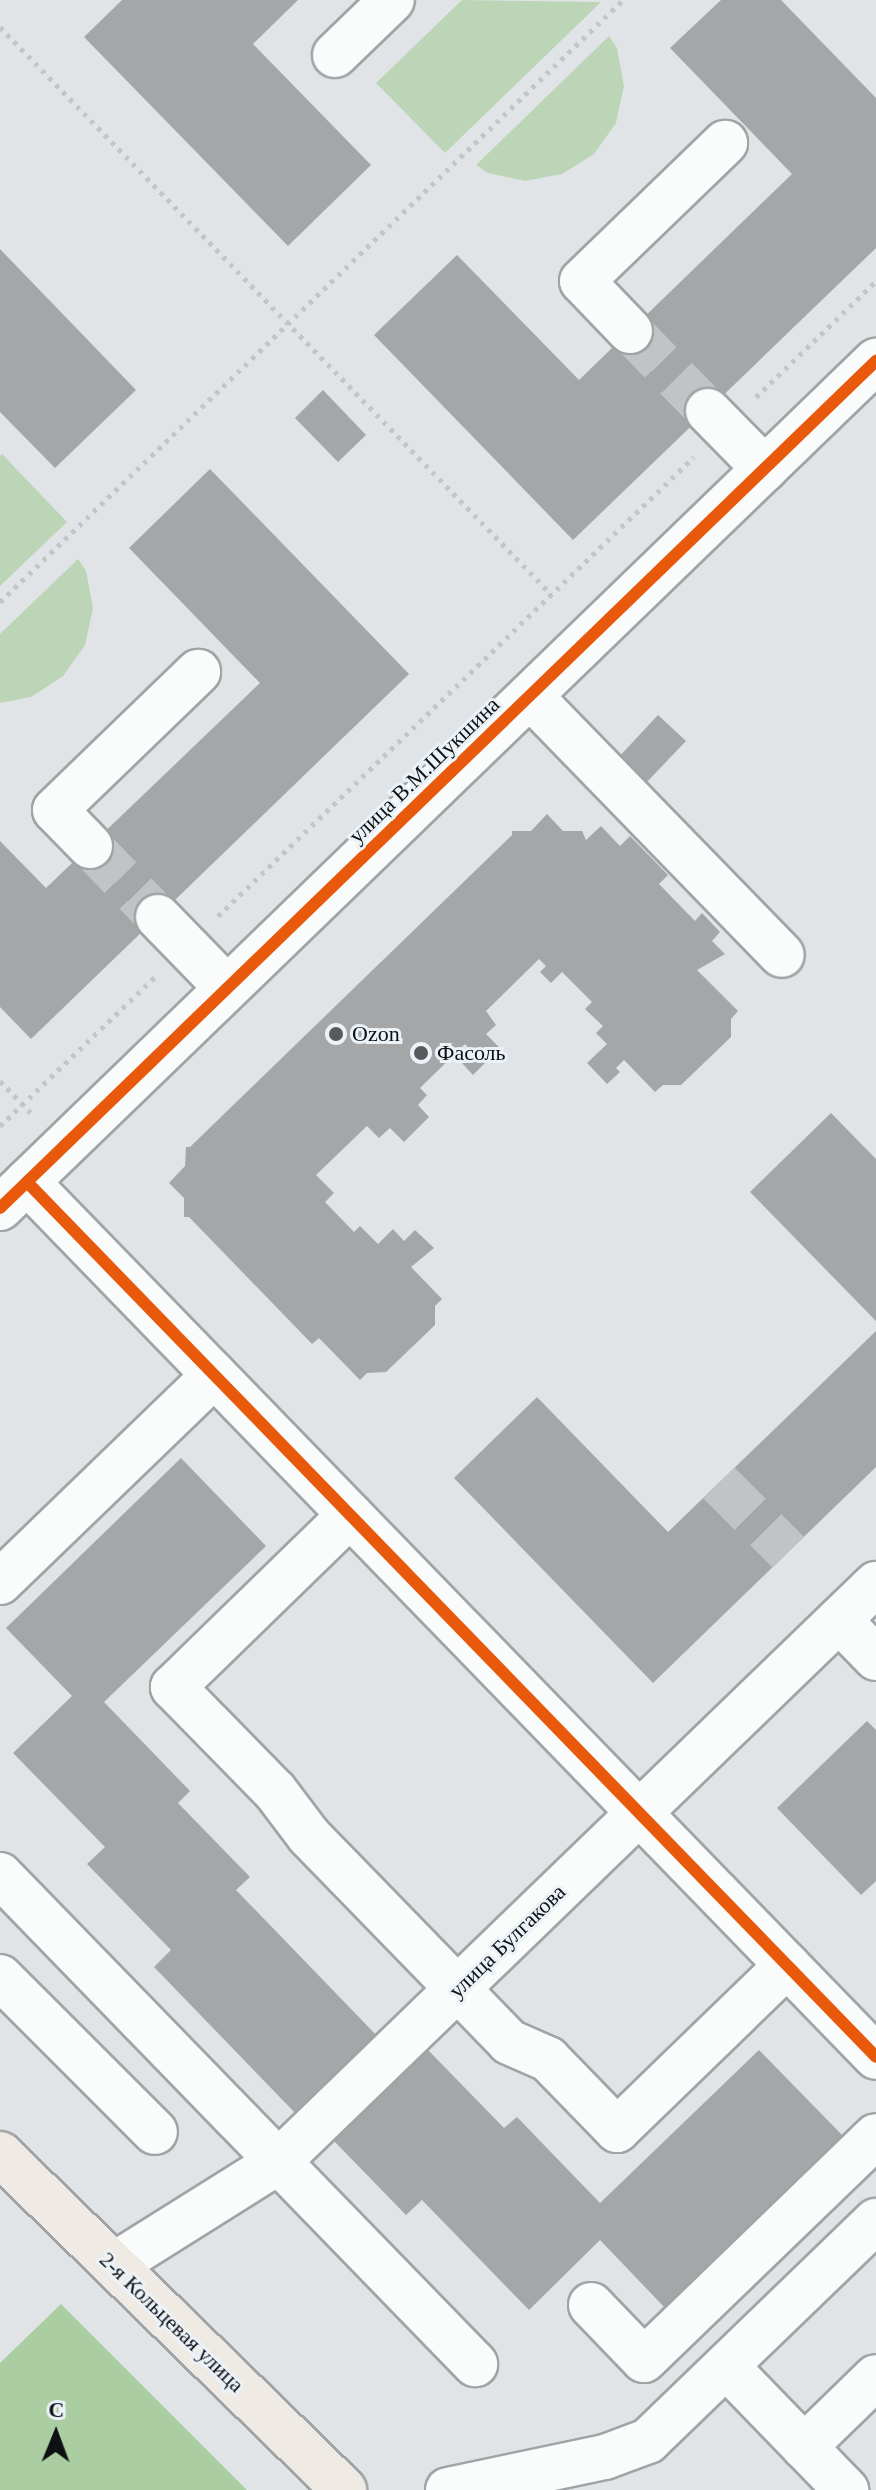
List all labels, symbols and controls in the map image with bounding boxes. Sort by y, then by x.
street label: улица В.М.Шукшина [343,691,505,849]
place label: Ozon [352,1021,400,1047]
marker: Ozon [327,1025,345,1043]
place label: Фасоль [437,1040,506,1066]
marker: Фасоль [412,1044,430,1062]
street label: улица Булгакова [443,1879,571,2003]
street label: 2-я Кольцевая улица [94,2246,250,2398]
north arrow [16,2394,96,2474]
text: С [48,2397,65,2422]

